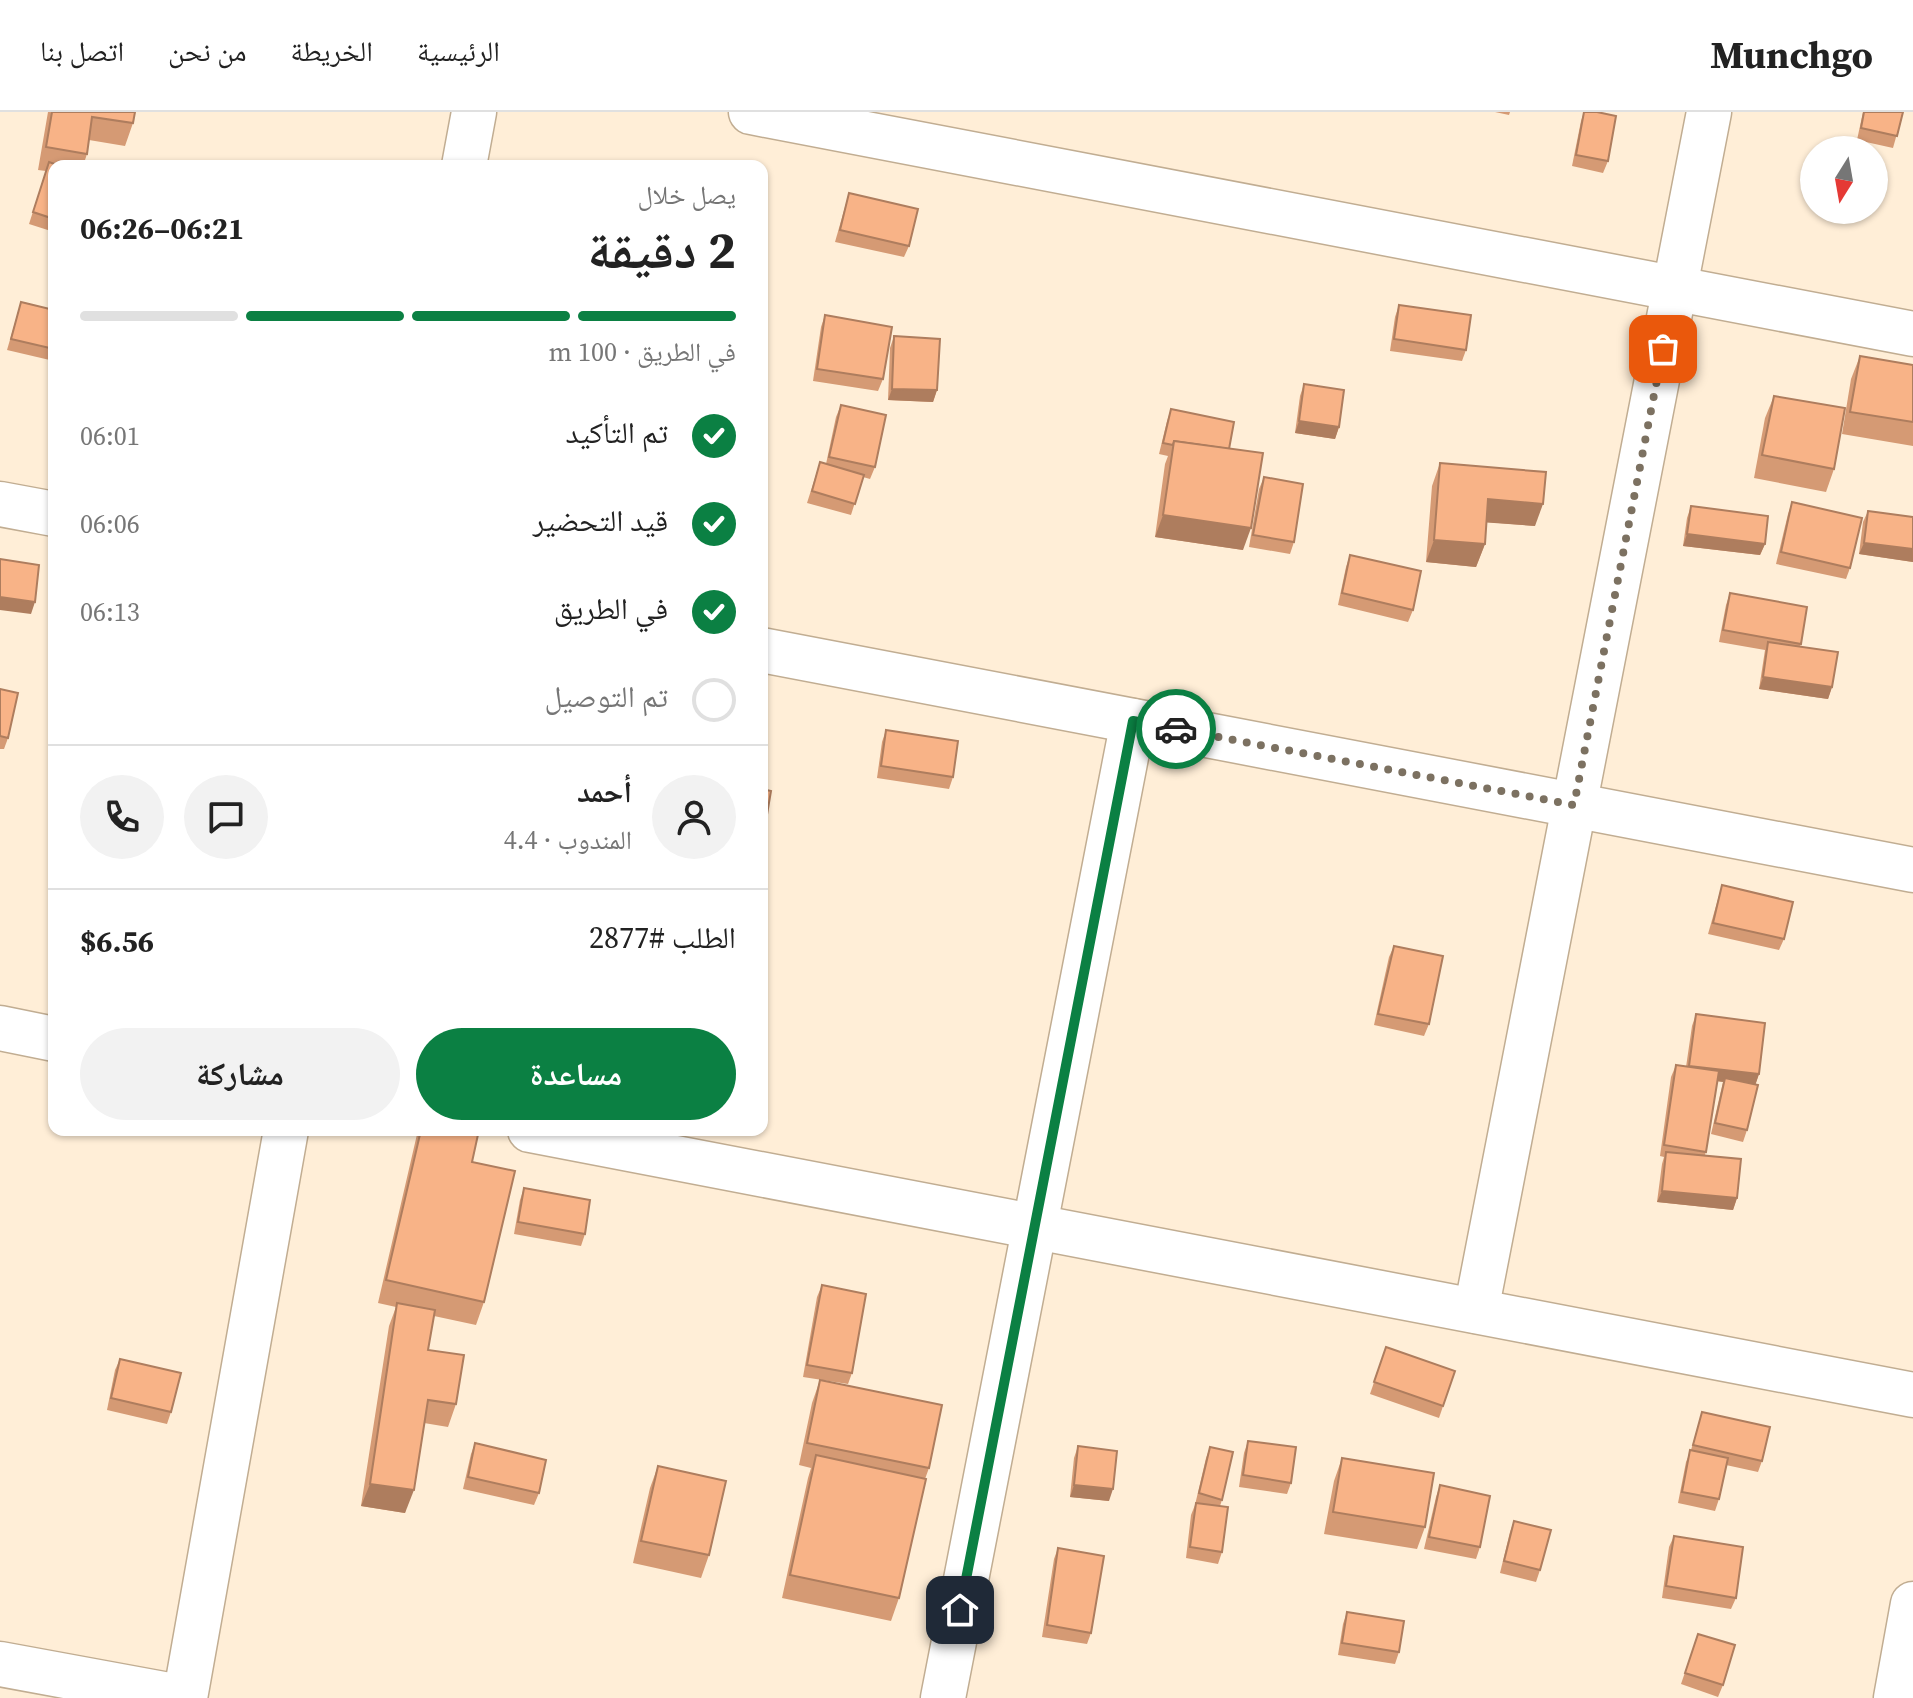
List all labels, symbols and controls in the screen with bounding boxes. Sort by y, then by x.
text: Munchgo [1710,29,1873,81]
text: اتصل بنا [40,32,124,70]
text: من نحن [168,32,247,70]
text: الخريطة [291,32,373,70]
text: الرئيسية [417,32,500,70]
north arrow [1800,136,1888,224]
map controls [1800,136,1888,224]
text: يصل خلال [638,177,736,213]
text: 06:21–06:26 [80,208,244,249]
text: 2 دقيقة [587,214,736,285]
pin [1629,315,1697,383]
icon: bag [1641,327,1685,371]
text: في الطريق · 100 m [549,334,736,370]
text: تم التأكيد [566,412,668,453]
icon: check [692,414,736,458]
text: 06:01 [80,418,140,454]
text: قيد التحضير [533,500,668,541]
icon: check [692,502,736,546]
text: 06:06 [80,506,140,542]
text: في الطريق [554,588,668,629]
icon: check [692,590,736,634]
text: 06:13 [80,594,140,630]
text: تم التوصيل [544,676,668,717]
courier [1136,689,1216,769]
icon: car [1154,707,1198,751]
text: أحمد [577,771,632,812]
button: phone [80,775,164,859]
button: chat [184,775,268,859]
button: person [652,775,736,859]
text: المندوب · 4.4 [504,822,632,858]
text: الطلب #2877 [589,917,736,958]
text: $6.56 [80,921,154,962]
button: مشاركة [80,1028,400,1120]
button: مساعدة [416,1028,736,1120]
pin [926,1576,994,1644]
icon: home [938,1588,982,1632]

